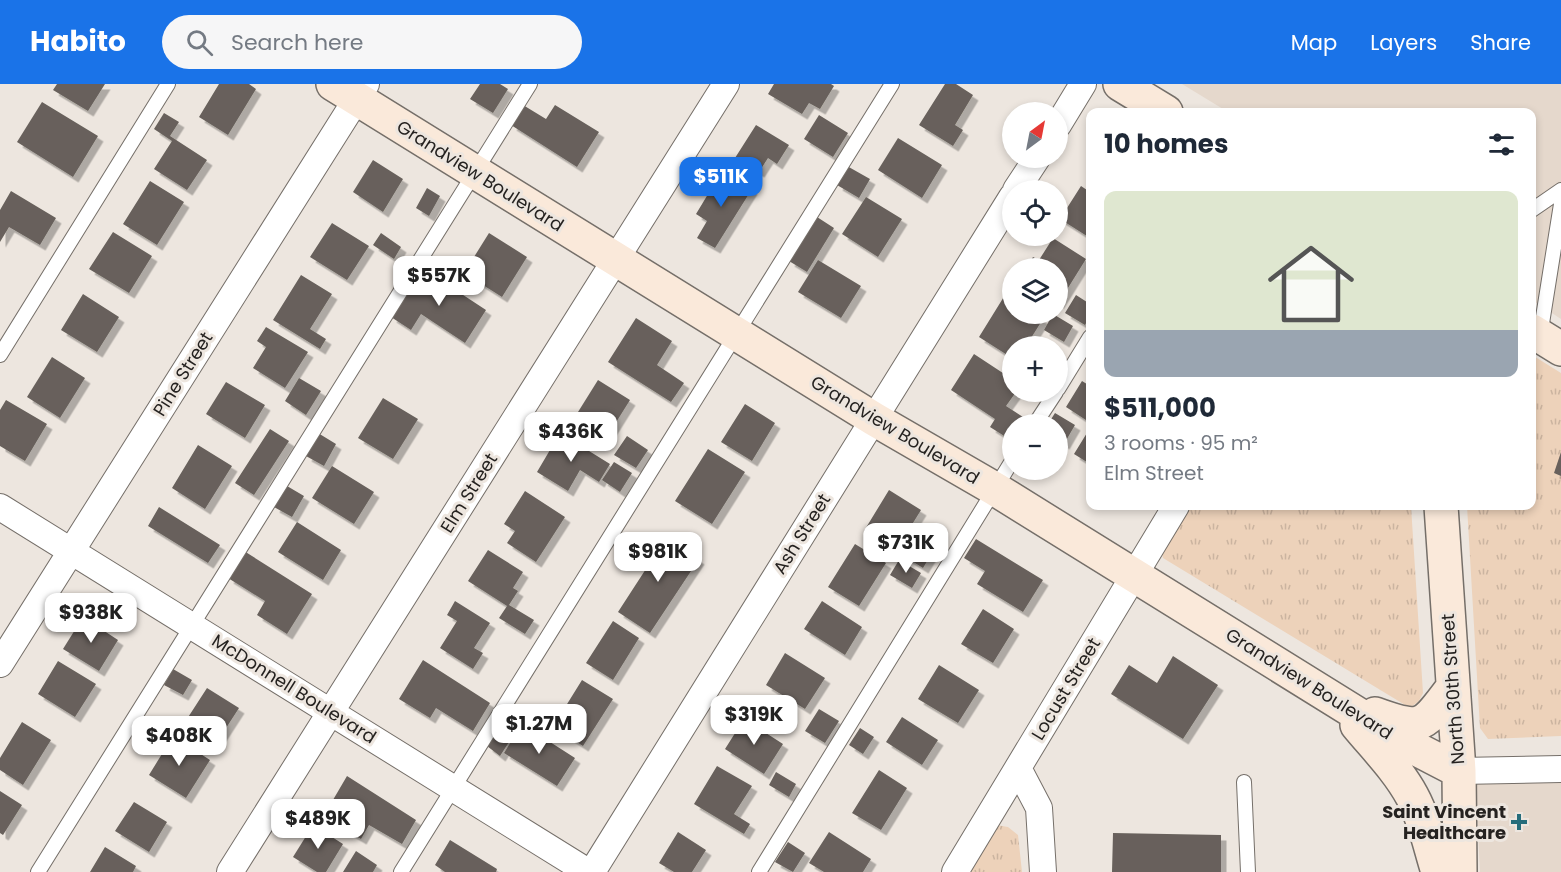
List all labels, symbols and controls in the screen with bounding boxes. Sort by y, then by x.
search box [162,15,582,69]
text: Habito [30,22,126,61]
icon: search [183,26,216,59]
text: Search here [231,27,363,58]
text: Map [1291,28,1337,57]
text: Layers [1370,28,1437,57]
text: Share [1470,28,1531,57]
north arrow [1002,102,1068,168]
map controls [1002,102,1068,480]
street label: Grandview Boulevard [392,114,569,237]
text: 10 homes [1104,126,1228,162]
icon: filters [1485,128,1518,161]
pin: $511K [679,157,763,208]
text: $511K [693,162,749,190]
button: locate [1002,180,1068,246]
icon: home [1257,230,1365,338]
pin: $557K [397,256,481,307]
button: layers [1002,258,1068,324]
text: $557K [407,261,471,289]
street label: Pine Street [147,327,218,421]
button: + [1002,336,1068,402]
street label: Grandview Boulevard [806,369,984,490]
text: $511,000 [1104,390,1216,426]
pin: $436K [529,412,613,463]
button: − [1002,414,1068,480]
text: $436K [538,417,604,445]
text: 3 rooms · 95 m² [1104,429,1258,457]
street label: Elm Street [434,448,503,537]
text: Elm Street [1104,459,1204,487]
street label: Ash Street [767,489,836,579]
pin: $731K [864,523,948,574]
text: $731K [877,528,935,556]
pin: $981K [616,532,700,583]
text: $981K [628,537,688,565]
pin: $938K [49,593,133,644]
text: $938K [59,598,123,626]
street label: North 30th Street [1435,613,1470,765]
street label: Grandview Boulevard [1221,622,1398,745]
street label: McDonnell Boulevard [207,628,381,749]
street label: Locust Street [1025,633,1106,745]
pin: $319K [712,695,796,746]
text: $319K [724,700,784,728]
pin: $1.27M [490,704,588,755]
text: $1.27M [506,709,572,737]
pin: $408K [137,716,221,767]
text: $408K [146,721,212,749]
pin: $489K [276,799,360,850]
place label: Saint Vincent Healthcare [1382,799,1506,845]
text: $489K [285,804,351,832]
marker: Saint Vincent Healthcare [1510,813,1528,831]

